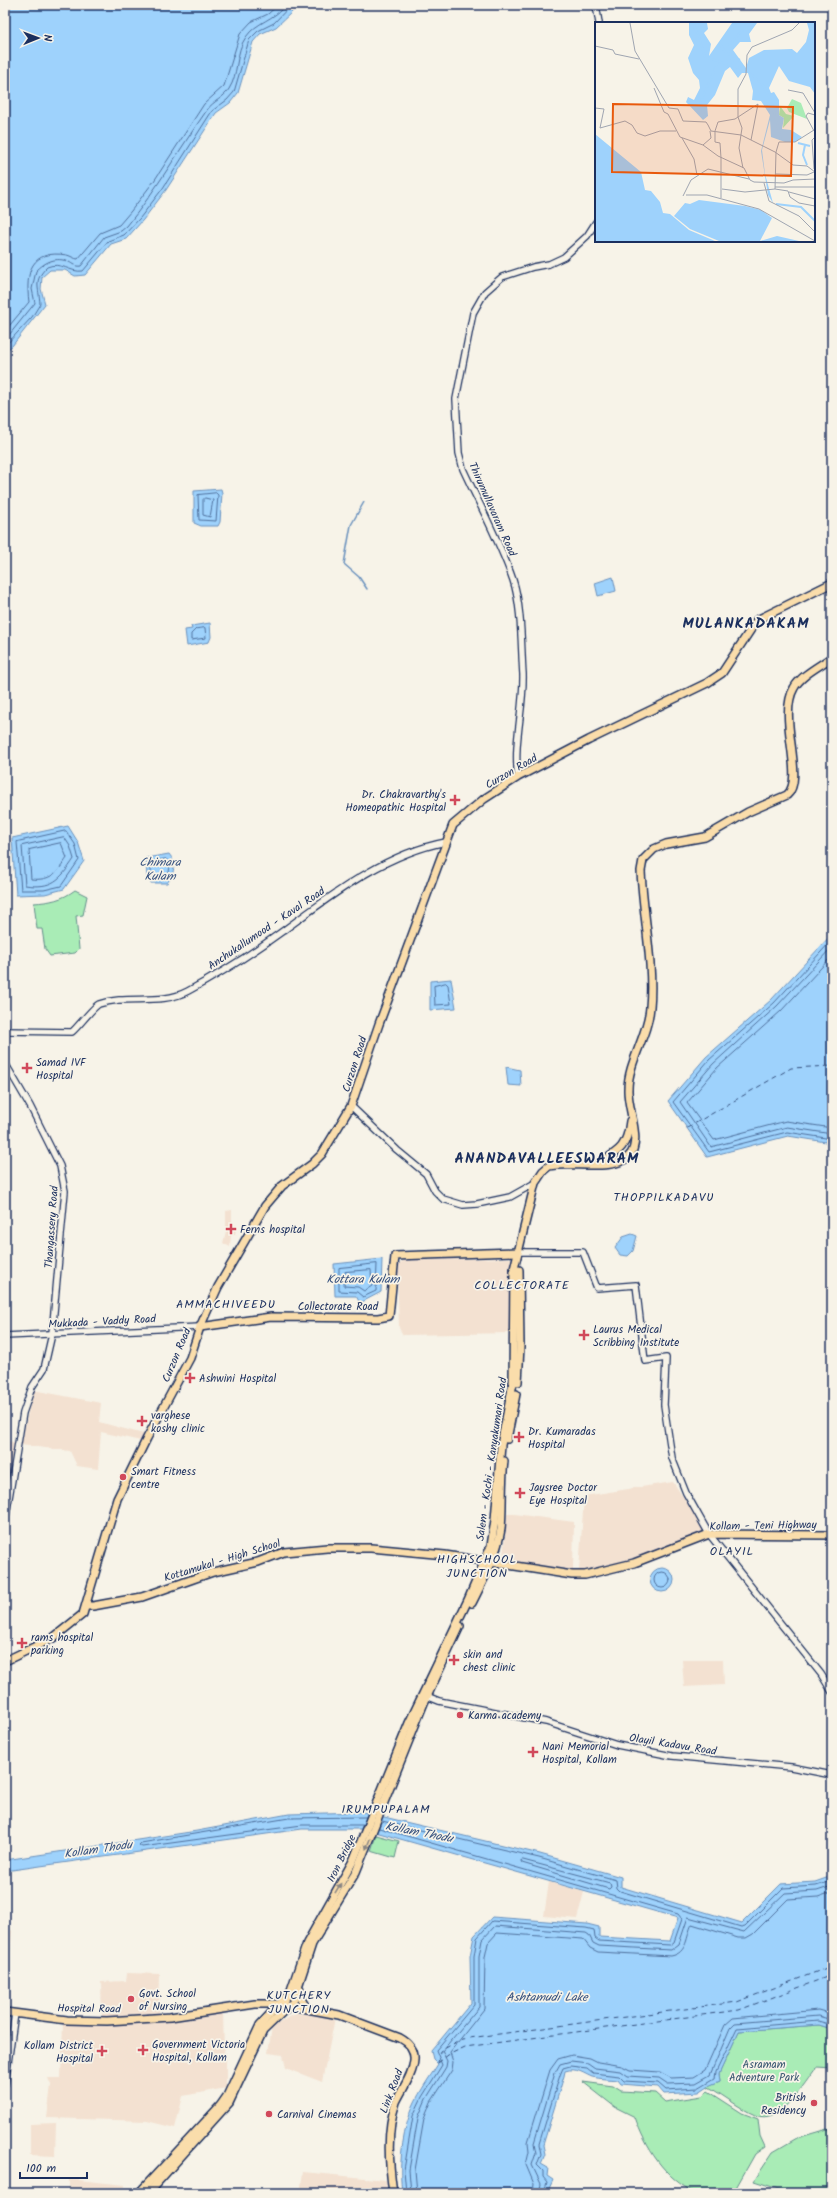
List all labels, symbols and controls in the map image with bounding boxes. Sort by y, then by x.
north arrow [18,18,58,58]
inset map [595,22,815,242]
text: N [38,34,56,42]
street label: Thirumullavaram Road [463,459,521,560]
district label: MULANKADAKAM [682,612,810,636]
street label: Curzon Road [482,749,541,794]
place label: Dr. Chakravarthy's Homeopathic Hospital [345,786,446,817]
marker: Dr. Chakravarthy's Homeopathic Hospital [449,794,461,806]
water label: Chimara Kulam [139,853,182,886]
street label: Anchukallumood - Kaval Road [204,882,329,975]
street label: Curzon Road [337,1034,373,1095]
place label: Samad IVF Hospital [36,1054,87,1085]
marker: Samad IVF Hospital [21,1062,33,1074]
district label: ANANDAVALLEESWARAM [455,1147,639,1171]
street label: Thangassery Road [40,1185,64,1269]
district label: THOPPILKADAVU [613,1188,715,1207]
place label: Ferns hospital [240,1221,305,1239]
marker: Ferns hospital [225,1223,237,1235]
water label: Kottara Kulam [327,1270,401,1289]
district label: COLLECTORATE [474,1276,570,1295]
district label: AMMACHIVEEDU [176,1295,276,1314]
street label: Collectorate Road [298,1298,379,1316]
street label: Mukkada - Vaddy Road [48,1310,157,1334]
place label: Laurus Medical Scribbing Institute [593,1321,679,1352]
street label: Curzon Road [157,1325,197,1385]
marker: Laurus Medical Scribbing Institute [578,1329,590,1341]
place label: Ashwini Hospital [199,1370,277,1388]
marker: Ashwini Hospital [184,1372,196,1384]
street label: Salem - Kochi - Kanyakumari Road [472,1376,512,1542]
place label: varghese koshy clinic [151,1407,205,1438]
marker: varghese koshy clinic [136,1415,148,1427]
place label: Dr. Kumaradas Hospital [528,1423,596,1454]
marker: Dr. Kumaradas Hospital [513,1431,525,1443]
place label: Smart Fitness centre [131,1463,196,1494]
marker: Smart Fitness centre [118,1472,128,1482]
place label: Jaysree Doctor Eye Hospital [529,1479,598,1510]
marker: Jaysree Doctor Eye Hospital [514,1487,526,1499]
street label: Kollam - Teni Highway [709,1516,818,1536]
street label: Kottamukal - High School [162,1535,283,1587]
district label: OLAYIL [710,1542,754,1561]
district label: HIGHSCHOOL JUNCTION [437,1550,517,1583]
place label: rams hospital parking [30,1629,94,1660]
marker: rams hospital parking [16,1637,28,1649]
place label: skin and chest clinic [463,1646,516,1677]
marker: skin and chest clinic [448,1654,460,1666]
place label: Karma academy [468,1707,542,1725]
marker: Karma academy [455,1710,465,1720]
street label: Olayil Kadavu Road [628,1729,718,1761]
place label: Nani Memorial Hospital, Kollam [542,1738,617,1769]
marker: Nani Memorial Hospital, Kollam [527,1746,539,1758]
district label: IRUMPUPALAM [341,1800,431,1819]
water label: Kollam Thodu [383,1817,456,1849]
street label: Iron Bridge [323,1831,361,1885]
water label: Kollam Thodu [63,1835,134,1864]
one-way arrow [365,1838,371,1850]
one-way arrow [334,1883,342,1893]
place label: Govt. School of Nursing [139,1985,196,2016]
district label: KUTCHERY JUNCTION [267,1986,332,2019]
water label: Ashtamudi Lake [506,1988,589,2007]
marker: Govt. School of Nursing [126,1994,136,2004]
street label: Hospital Road [57,1999,121,2019]
place label: Government Victoria Hospital, Kollam [152,2036,245,2067]
place label: Kollam District Hospital [24,2037,94,2068]
marker: Government Victoria Hospital, Kollam [137,2044,149,2056]
marker: Kollam District Hospital [96,2045,108,2057]
park label: Asramam Adventure Park [729,2056,800,2087]
street label: Link Road [375,2066,409,2116]
place label: British Residency [761,2089,807,2120]
marker: British Residency [809,2098,819,2108]
place label: Carnival Cinemas [277,2106,357,2124]
marker: Carnival Cinemas [264,2109,274,2119]
scale bar [20,2154,87,2180]
text: 100 m [26,2159,57,2178]

